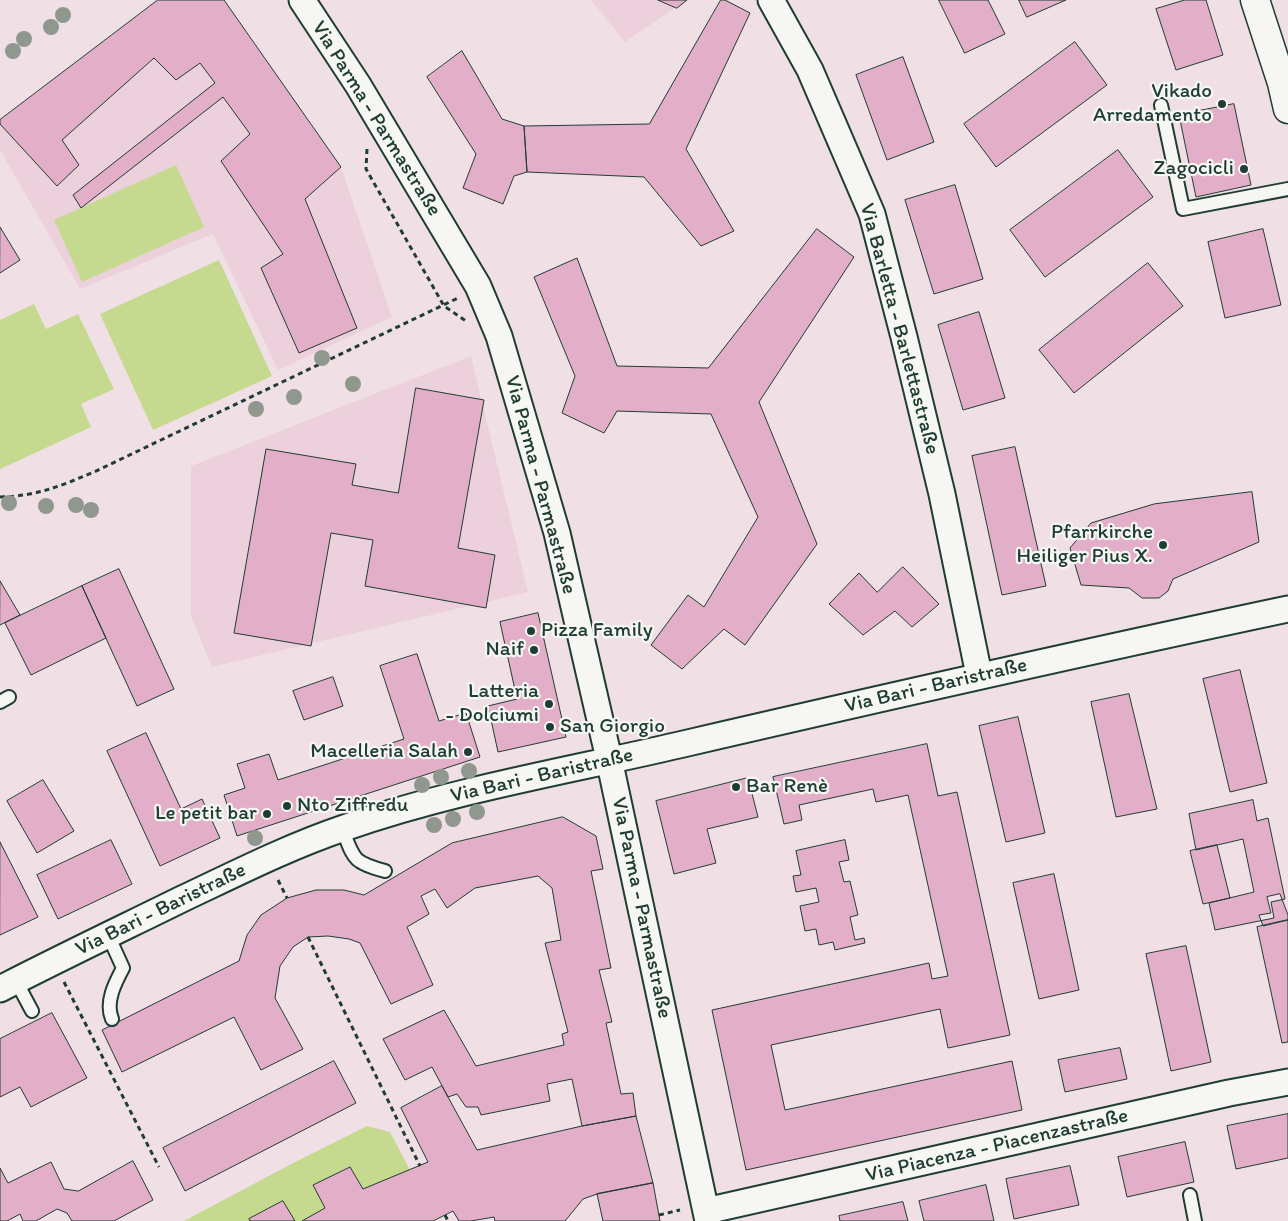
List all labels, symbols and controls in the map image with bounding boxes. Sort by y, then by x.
street label: Via Parma - Parmastraße [306,17,446,221]
place label: Vikado Arredamento [1093,79,1212,129]
marker: Vikado Arredamento [1216,98,1228,110]
place label: Zagocicli [1154,156,1234,182]
marker: Zagocicli [1238,163,1250,175]
street label: Via Barletta - Barlettastraße [853,201,945,457]
street label: Via Parma - Parmastraße [499,373,581,597]
place label: Pfarrkirche Heiliger Pius X. [1017,520,1153,570]
marker: Pfarrkirche Heiliger Pius X. [1157,539,1169,551]
place label: Pizza Family [541,618,653,644]
marker: Pizza Family [525,625,537,637]
place label: Naif [486,637,524,663]
marker: Naif [528,644,540,656]
street label: Via Bari - Baristraße [842,653,1030,719]
place label: Latteria - Dolciumi [446,679,539,729]
marker: Latteria - Dolciumi [543,698,555,710]
place label: San Giorgio [560,714,665,740]
marker: San Giorgio [544,721,556,733]
place label: Macelleria Salah [310,739,458,765]
street label: Via Bari - Baristraße [448,743,636,809]
marker: Macelleria Salah [462,746,474,758]
place label: Bar Renè [746,774,828,800]
marker: Bar Renè [730,781,742,793]
place label: Nto Ziffredu [297,793,408,819]
street label: Via Parma - Parmastraße [605,795,677,1021]
marker: Nto Ziffredu [281,800,293,812]
place label: Le petit bar [155,801,257,827]
marker: Le petit bar [261,808,273,820]
street label: Via Bari - Baristraße [72,858,250,962]
street label: Via Piacenza - Piacenzastraße [863,1104,1131,1188]

